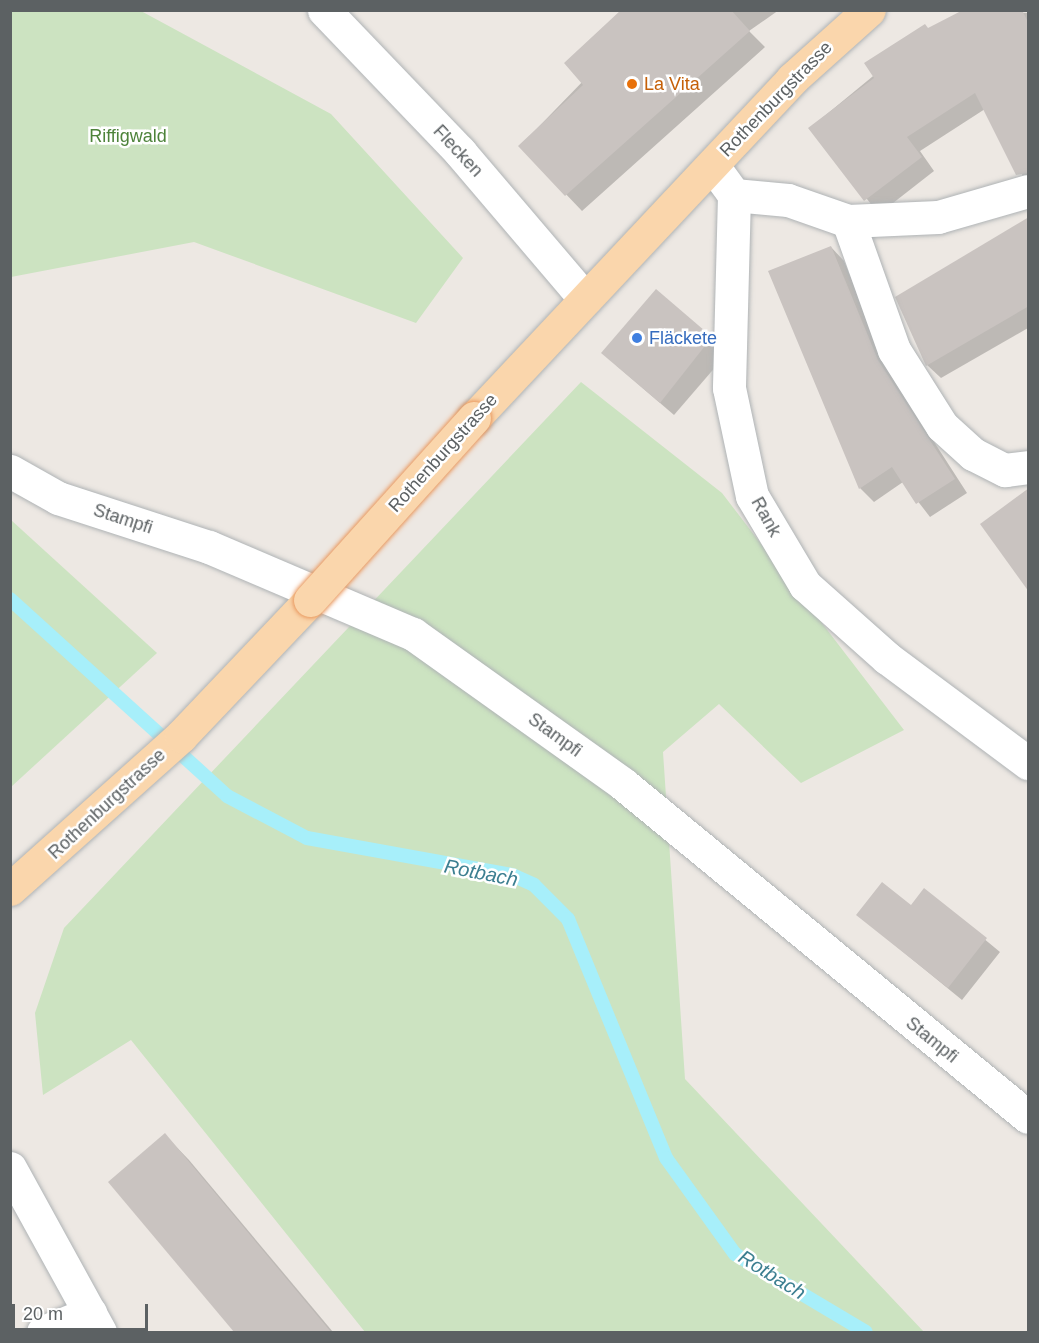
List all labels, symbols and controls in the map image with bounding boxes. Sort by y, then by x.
street label: Rothenburgstrasse [715,37,837,161]
place label: La Vita [644,73,700,95]
marker: La Vita [625,77,639,91]
street label: Flecken [429,121,487,181]
park label: Riffigwald [89,125,167,147]
place label: Fläckete [649,327,717,349]
marker: Fläckete [630,331,644,345]
street label: Rothenburgstrasse [384,389,502,517]
street label: Rank [746,493,786,541]
street label: Stampfi [91,499,155,539]
street label: Stampfi [524,708,586,762]
street label: Rothenburgstrasse [44,744,170,864]
water label: Rotbach [442,854,520,892]
street label: Stampfi [901,1012,963,1068]
water label: Rotbach [734,1245,810,1305]
scale bar [15,1292,152,1330]
text: 20 m [23,1304,63,1324]

